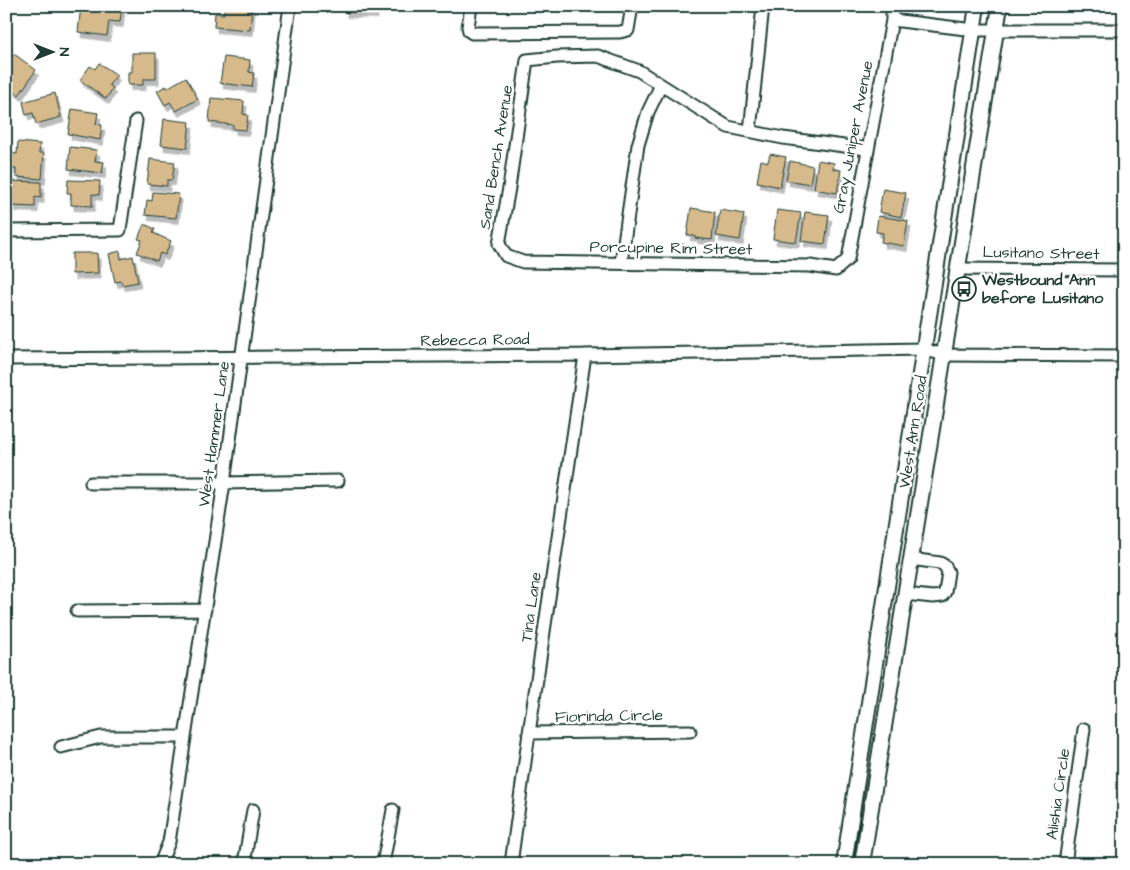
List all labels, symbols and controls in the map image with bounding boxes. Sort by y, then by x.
north arrow [28,28,78,78]
text: N [54,48,74,57]
street label: Gray Juniper Avenue [827,58,880,215]
street label: Sand Bench Avenue [474,83,518,231]
street label: Porcupine Rim Street [589,236,753,260]
street label: Lusitano Street [982,241,1100,265]
place label: Westbound Ann before Lusitano [981,269,1104,309]
bus stop icon: Westbound Ann before Lusitano [951,276,977,302]
street label: Rebecca Road [420,328,530,352]
street label: West Hammer Lane [193,359,235,508]
street label: West Ann Road [893,374,933,490]
street label: Tina Lane [515,570,547,644]
street label: Fiorinda Circle [555,704,664,728]
street label: Alishia Circle [1041,747,1075,841]

